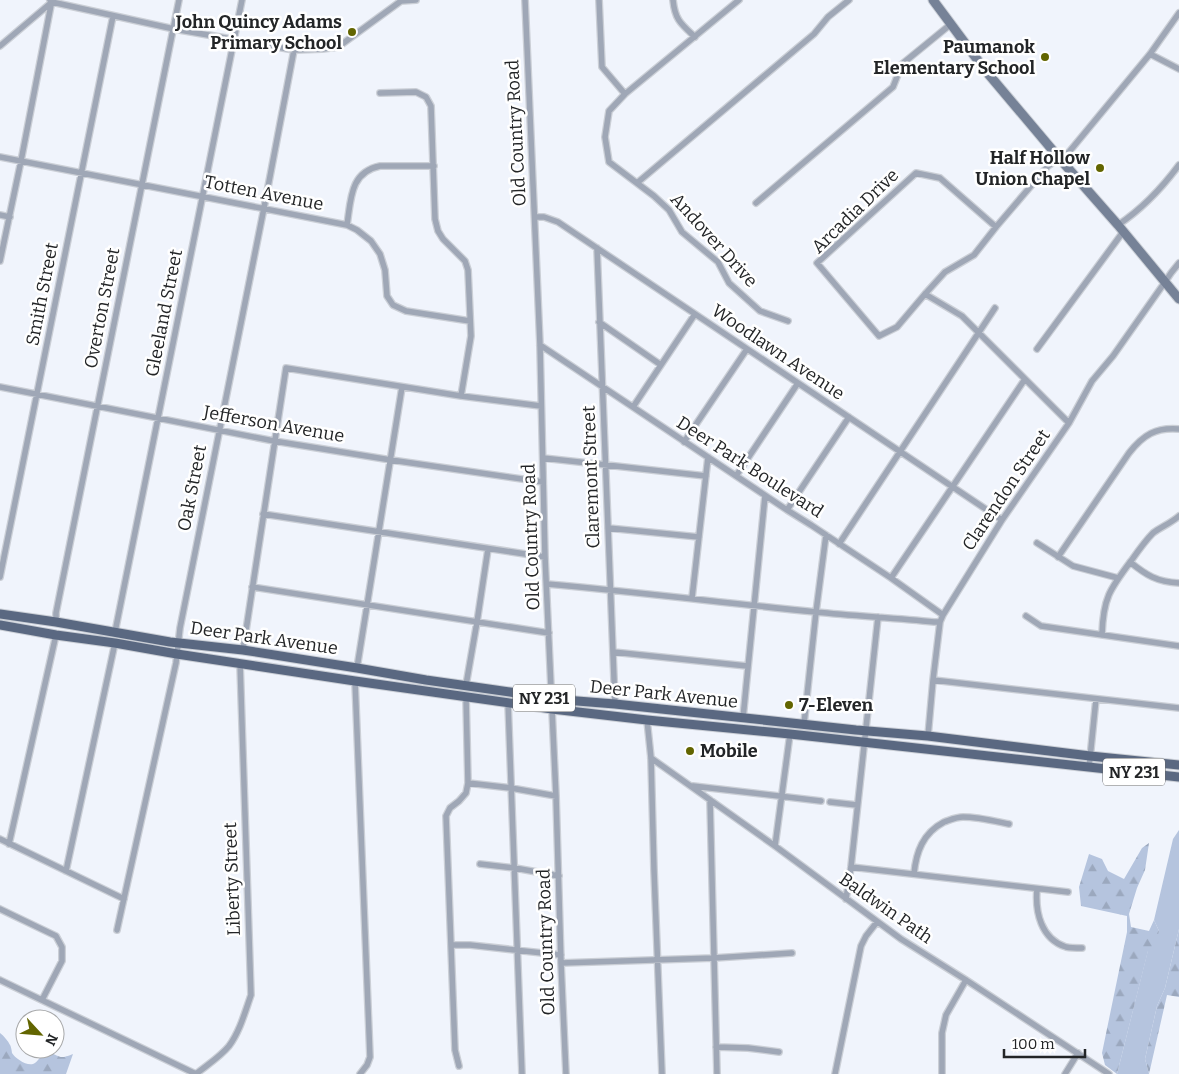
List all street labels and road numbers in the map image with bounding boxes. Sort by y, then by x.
street label: Old Country Road [501,59,531,207]
street label: Arcadia Drive [807,164,903,258]
street label: Totten Avenue [203,171,325,215]
street label: Andover Drive [666,188,762,292]
street label: Smith Street [21,240,63,347]
street label: Overton Street [80,245,125,370]
street label: Gleeland Street [141,247,187,379]
street label: Woodlawn Avenue [707,299,849,405]
street label: Jefferson Avenue [201,401,346,447]
street label: Claremont Street [577,405,604,549]
street label: Deer Park Boulevard [673,411,828,523]
street label: Clarendon Street [957,425,1055,555]
street label: Oak Street [173,442,211,533]
street label: Old Country Road [517,463,545,611]
street label: Deer Park Avenue [189,617,339,659]
street label: Deer Park Avenue [589,675,739,713]
road number: NY 231 [513,684,575,711]
road number: NY 231 [1103,759,1165,786]
street label: Liberty Street [219,821,245,936]
street label: Old Country Road [532,868,560,1016]
street label: Baldwin Path [835,868,937,948]

